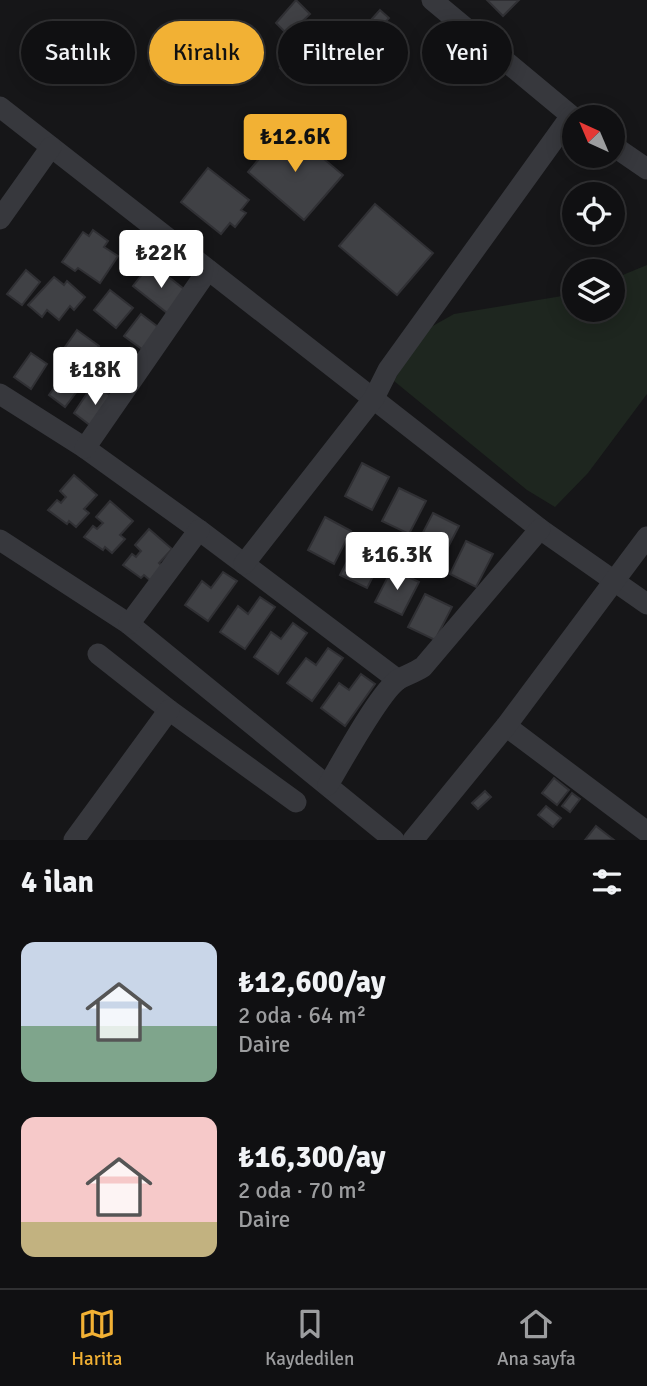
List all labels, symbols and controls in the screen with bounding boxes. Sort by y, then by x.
chip: Satılık [21,21,135,84]
chip: Kiralık [149,21,264,84]
chip: Filtreler [278,21,408,84]
chip: Yeni [422,21,512,84]
north arrow [562,105,625,168]
map controls [562,105,625,322]
pin: ₺12.6K [238,114,352,174]
text: ₺12.6K [260,122,330,151]
button: locate [562,182,625,245]
pin: ₺22K [120,230,202,290]
text: ₺22K [135,238,187,267]
button: layers [562,259,625,322]
pin: ₺18K [54,348,136,407]
text: ₺18K [69,355,121,384]
pin: ₺16.3K [340,532,454,592]
text: ₺16.3K [362,540,432,569]
icon: filters [588,863,626,901]
text: 4 ilan [21,864,94,901]
text: ₺12,600/ay [238,964,386,1001]
icon: home [77,970,161,1054]
text: 2 oda · 64 m² [238,1001,366,1030]
text: Daire [238,1030,290,1059]
text: ₺16,300/ay [238,1139,386,1176]
icon: home [77,1145,161,1229]
text: 2 oda · 70 m² [238,1176,366,1205]
text: Daire [238,1205,290,1234]
tab: Harita [71,1305,122,1371]
tab: Kaydedilen [265,1305,354,1371]
tab: Ana sayfa [497,1305,576,1371]

